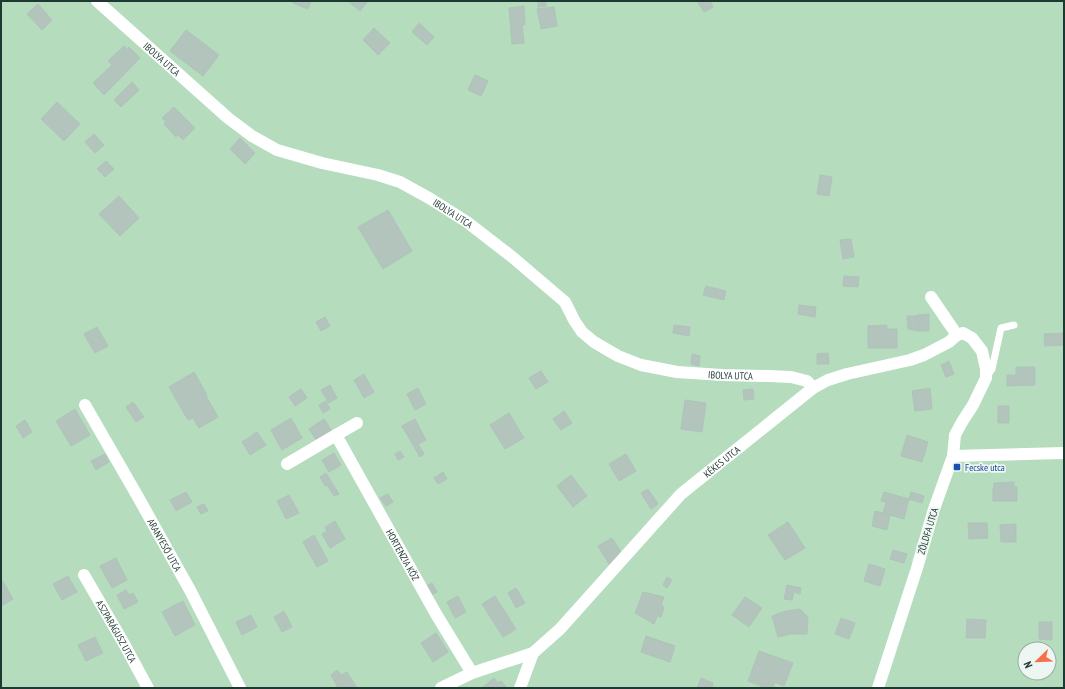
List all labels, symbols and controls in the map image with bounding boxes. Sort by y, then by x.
street label: IBOLYA UTCA [141,39,183,79]
street label: IBOLYA UTCA [431,196,476,231]
street label: IBOLYA UTCA [708,368,753,382]
street label: KÉKES UTCA [701,443,743,480]
place label: Fecske utca [965,461,1005,474]
marker: Fecske utca [952,462,962,472]
street label: ZÖLDFA UTCA [915,506,941,556]
street label: ARANYESŐ UTCA [145,516,185,574]
street label: HORTENZIA KÖZ [383,527,423,583]
street label: ASZPARÁGUSZ UTCA [93,598,140,665]
north arrow [1017,641,1057,681]
text: N [1020,659,1035,670]

